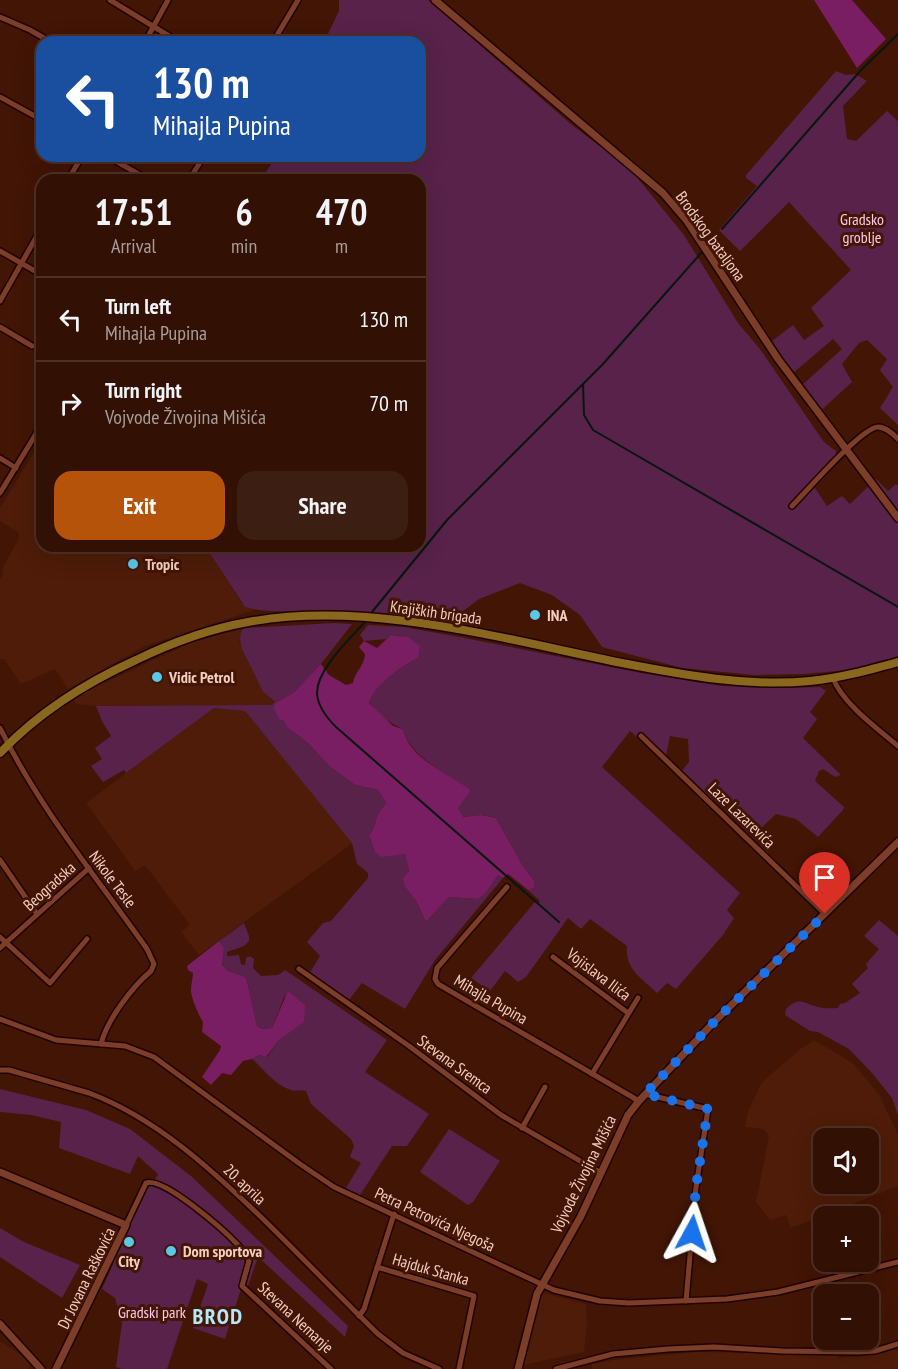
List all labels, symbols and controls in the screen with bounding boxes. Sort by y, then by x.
text: 130 m [153,55,250,110]
icon: left [54,60,132,138]
text: Mihajla Pupina [153,108,291,142]
street label: Brodskog bataljona [672,187,750,285]
text: 17:51 [95,188,172,235]
text: 6 [235,188,253,235]
text: 470 [316,188,367,235]
park label: Gradsko groblje [840,209,884,247]
text: Arrival [111,233,156,259]
text: min [231,233,257,259]
text: m [335,233,348,259]
text: Turn left [105,292,171,320]
icon: left [54,303,87,336]
text: 130 m [359,305,408,333]
text: Mihajla Pupina [105,320,207,346]
text: Turn right [105,376,182,404]
icon: right [54,387,87,420]
text: 70 m [369,389,408,417]
text: Vojvode Živojina Mišića [105,404,266,430]
button: Exit [54,471,225,540]
button: Share [237,471,408,540]
place label: Tropic [145,554,180,574]
marker: Tropic [126,557,140,571]
street label: Krajiških brigada [389,596,483,628]
place label: INA [547,605,568,625]
marker: INA [528,608,542,622]
place label: Vidic Petrol [168,667,234,687]
marker: Vidic Petrol [150,670,164,684]
street label: Laze Lazarevića [704,778,780,852]
street label: Nikole Tesle [85,847,141,911]
pin [799,852,850,914]
street label: Beogradska [19,857,79,915]
icon: arrive [808,861,841,894]
street label: Vojislava Ilića [562,943,635,1005]
street label: Mihajla Pupina [451,970,531,1028]
street label: Stevana Sremca [414,1030,496,1098]
street label: Vojvode Živojina Mišića [545,1112,620,1237]
map controls [813,1128,879,1350]
button: sound [813,1128,879,1194]
street label: 20. aprila [220,1159,270,1209]
street label: Petra Petrovića Njegoša [372,1182,498,1256]
position arrow [660,1201,724,1265]
button: + [813,1206,879,1272]
street label: Dr Jovana Raškovića [53,1224,119,1332]
marker: City [122,1235,136,1249]
place label: Dom sportova [183,1241,263,1261]
marker: Dom sportova [164,1244,178,1258]
street label: Hajduk Stanka [390,1249,472,1289]
place label: City [118,1251,140,1271]
street label: Stevana Nemanje [254,1277,338,1357]
button: − [813,1284,879,1350]
park label: Gradski park [118,1302,187,1322]
district label: BROD [192,1302,244,1330]

